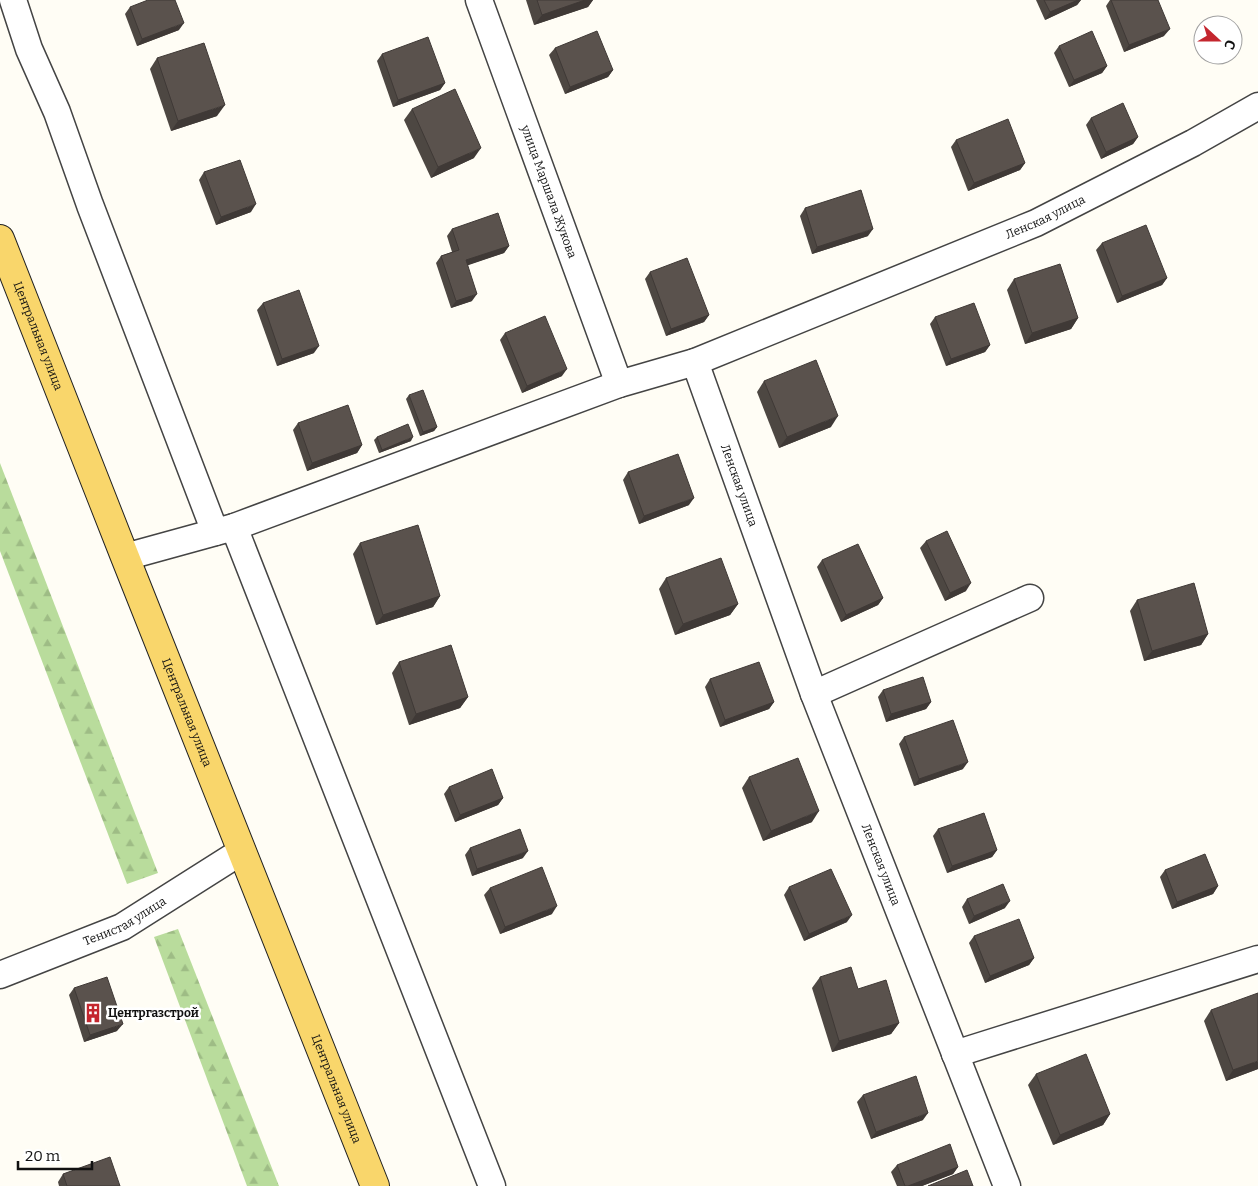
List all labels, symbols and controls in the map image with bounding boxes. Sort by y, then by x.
north arrow [1193,15,1243,65]
text: С [1220,37,1239,52]
street label: улица Маршала Жукова [518,122,580,260]
street label: Ленская улица [1003,192,1088,242]
street label: Центральная улица [10,279,66,393]
street label: Ленская улица [718,442,761,529]
street label: Центральная улица [159,656,215,769]
street label: Ленская улица [859,822,903,908]
street label: Тенистая улица [81,894,169,949]
building icon: Центргазстрой [82,1002,104,1024]
place label: Центргазстрой [108,1006,199,1020]
street label: Центральная улица [309,1033,364,1146]
scale bar [18,1138,91,1170]
text: 20 m [25,1147,61,1165]

